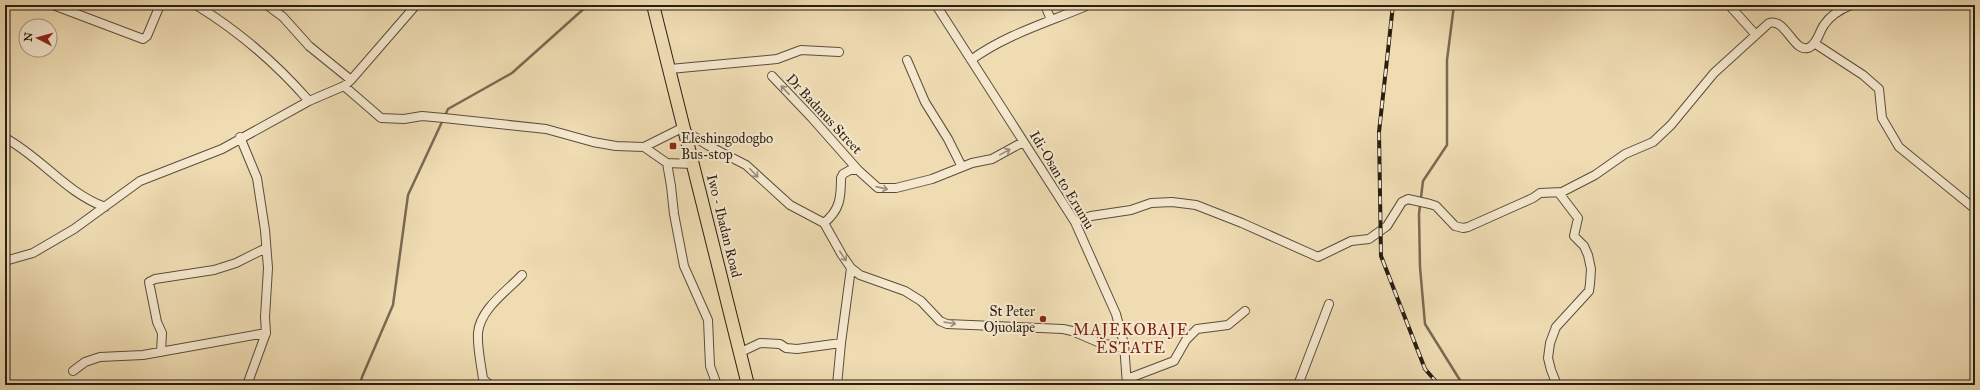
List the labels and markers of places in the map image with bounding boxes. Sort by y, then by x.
place label: Eleshingodogbo Bus-stop [681,130,773,163]
marker: Eleshingodogbo Bus-stop [668,141,678,151]
place label: St Peter Ojuolape [984,303,1036,336]
marker: St Peter Ojuolape [1038,314,1048,324]

